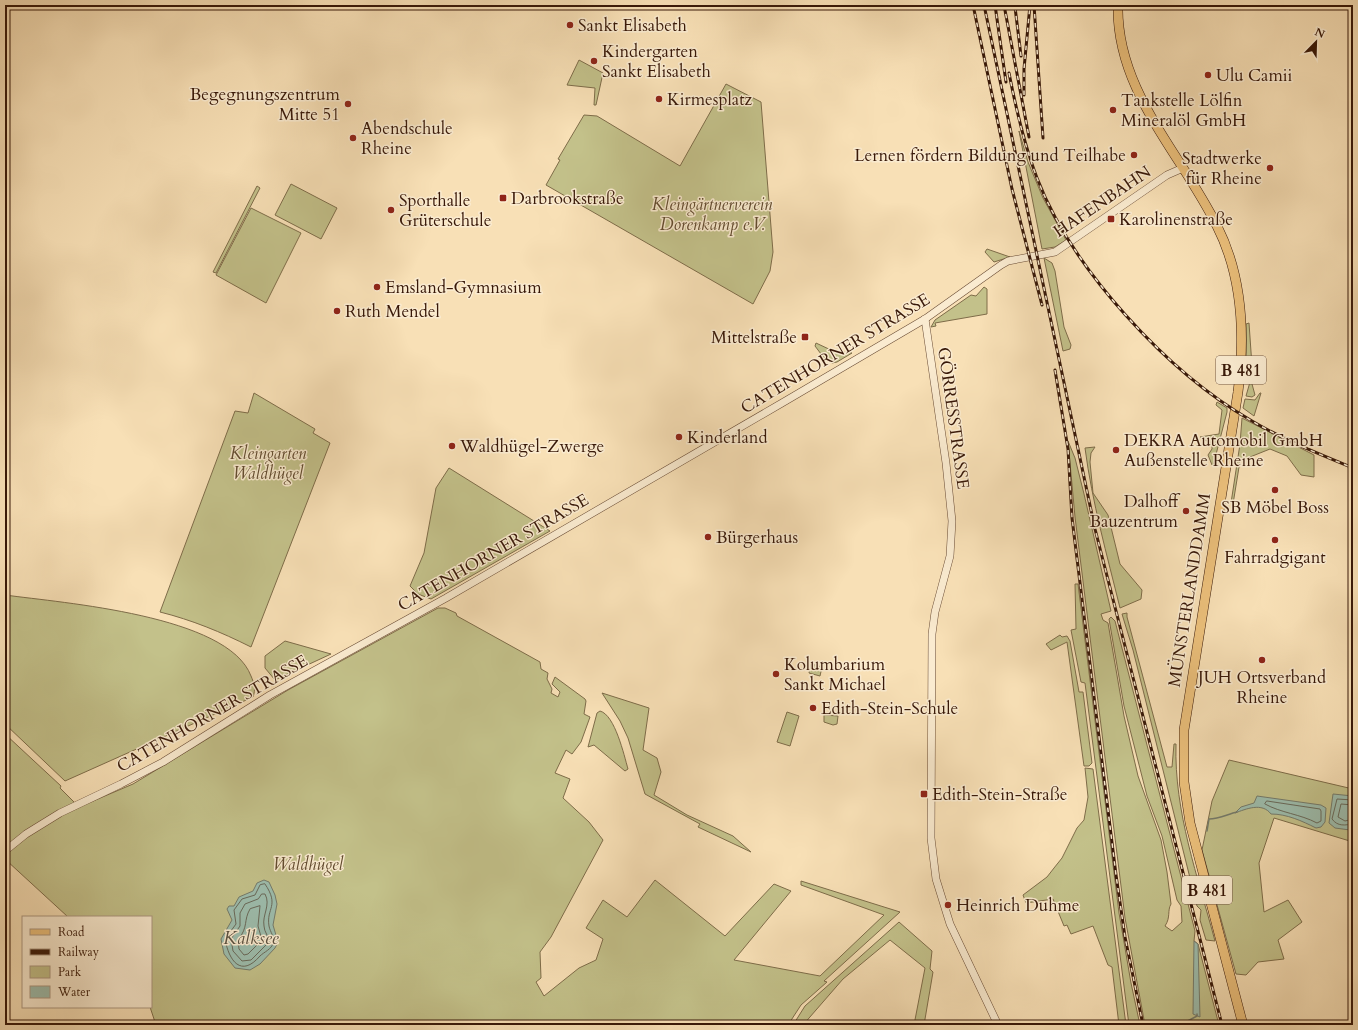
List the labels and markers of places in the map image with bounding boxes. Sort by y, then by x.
place label: Sankt Elisabeth [578,14,687,37]
marker: Sankt Elisabeth [565,20,575,30]
place label: Kindergarten Sankt Elisabeth [602,40,711,83]
marker: Kindergarten Sankt Elisabeth [589,56,599,66]
place label: Ulu Camii [1216,64,1293,87]
marker: Ulu Camii [1203,70,1213,80]
place label: Begegnungszentrum Mitte 51 [190,83,341,126]
place label: Kirmesplatz [667,88,753,111]
place label: Tankstelle Lölfin Mineralöl GmbH [1121,89,1246,132]
marker: Kirmesplatz [654,94,664,104]
marker: Begegnungszentrum Mitte 51 [343,99,353,109]
marker: Tankstelle Lölfin Mineralöl GmbH [1108,105,1118,115]
place label: Abendschule Rheine [361,117,453,160]
marker: Abendschule Rheine [348,133,358,143]
place label: Lernen fördern Bildung und Teilhabe [854,144,1126,167]
place label: Stadtwerke für Rheine [1182,147,1262,190]
marker: Lernen fördern Bildung und Teilhabe [1129,150,1139,160]
marker: Stadtwerke für Rheine [1265,163,1275,173]
place label: Darbrookstraße [511,187,624,210]
place label: Sporthalle Grüterschule [399,189,491,232]
marker: Darbrookstraße [498,193,508,203]
marker: Sporthalle Grüterschule [386,205,396,215]
place label: Karolinenstraße [1119,208,1233,231]
marker: Karolinenstraße [1106,214,1116,224]
place label: Emsland-Gymnasium [385,276,542,299]
marker: Emsland-Gymnasium [372,282,382,292]
place label: Ruth Mendel [345,300,441,323]
marker: Ruth Mendel [332,306,342,316]
place label: Mittelstraße [711,326,797,349]
marker: Mittelstraße [800,332,810,342]
place label: Kinderland [687,426,767,449]
place label: DEKRA Automobil GmbH Außenstelle Rheine [1124,429,1323,472]
marker: Kinderland [674,432,684,442]
place label: Waldhügel-Zwerge [459,435,604,458]
marker: Waldhügel-Zwerge [447,441,457,451]
marker: DEKRA Automobil GmbH Außenstelle Rheine [1111,445,1121,455]
marker: SB Möbel Boss [1270,485,1280,495]
place label: Dalhoff Bauzentrum [1090,490,1181,533]
place label: SB Möbel Boss [1221,496,1329,519]
marker: Dalhoff Bauzentrum [1181,506,1191,516]
place label: Bürgerhaus [716,526,799,549]
marker: Bürgerhaus [703,532,713,542]
marker: Fahrradgigant [1270,535,1280,545]
place label: Fahrradgigant [1224,546,1326,569]
place label: Kolumbarium Sankt Michael [784,653,887,696]
marker: JUH Ortsverband Rheine [1257,655,1267,665]
place label: JUH Ortsverband Rheine [1195,666,1326,709]
marker: Kolumbarium Sankt Michael [771,669,781,679]
place label: Edith-Stein-Schule [821,697,958,720]
marker: Edith-Stein-Schule [808,703,818,713]
place label: Edith-Stein-Straße [932,783,1068,806]
marker: Edith-Stein-Straße [919,789,929,799]
place label: Heinrich Duhme [956,894,1080,917]
marker: Heinrich Duhme [943,900,953,910]

